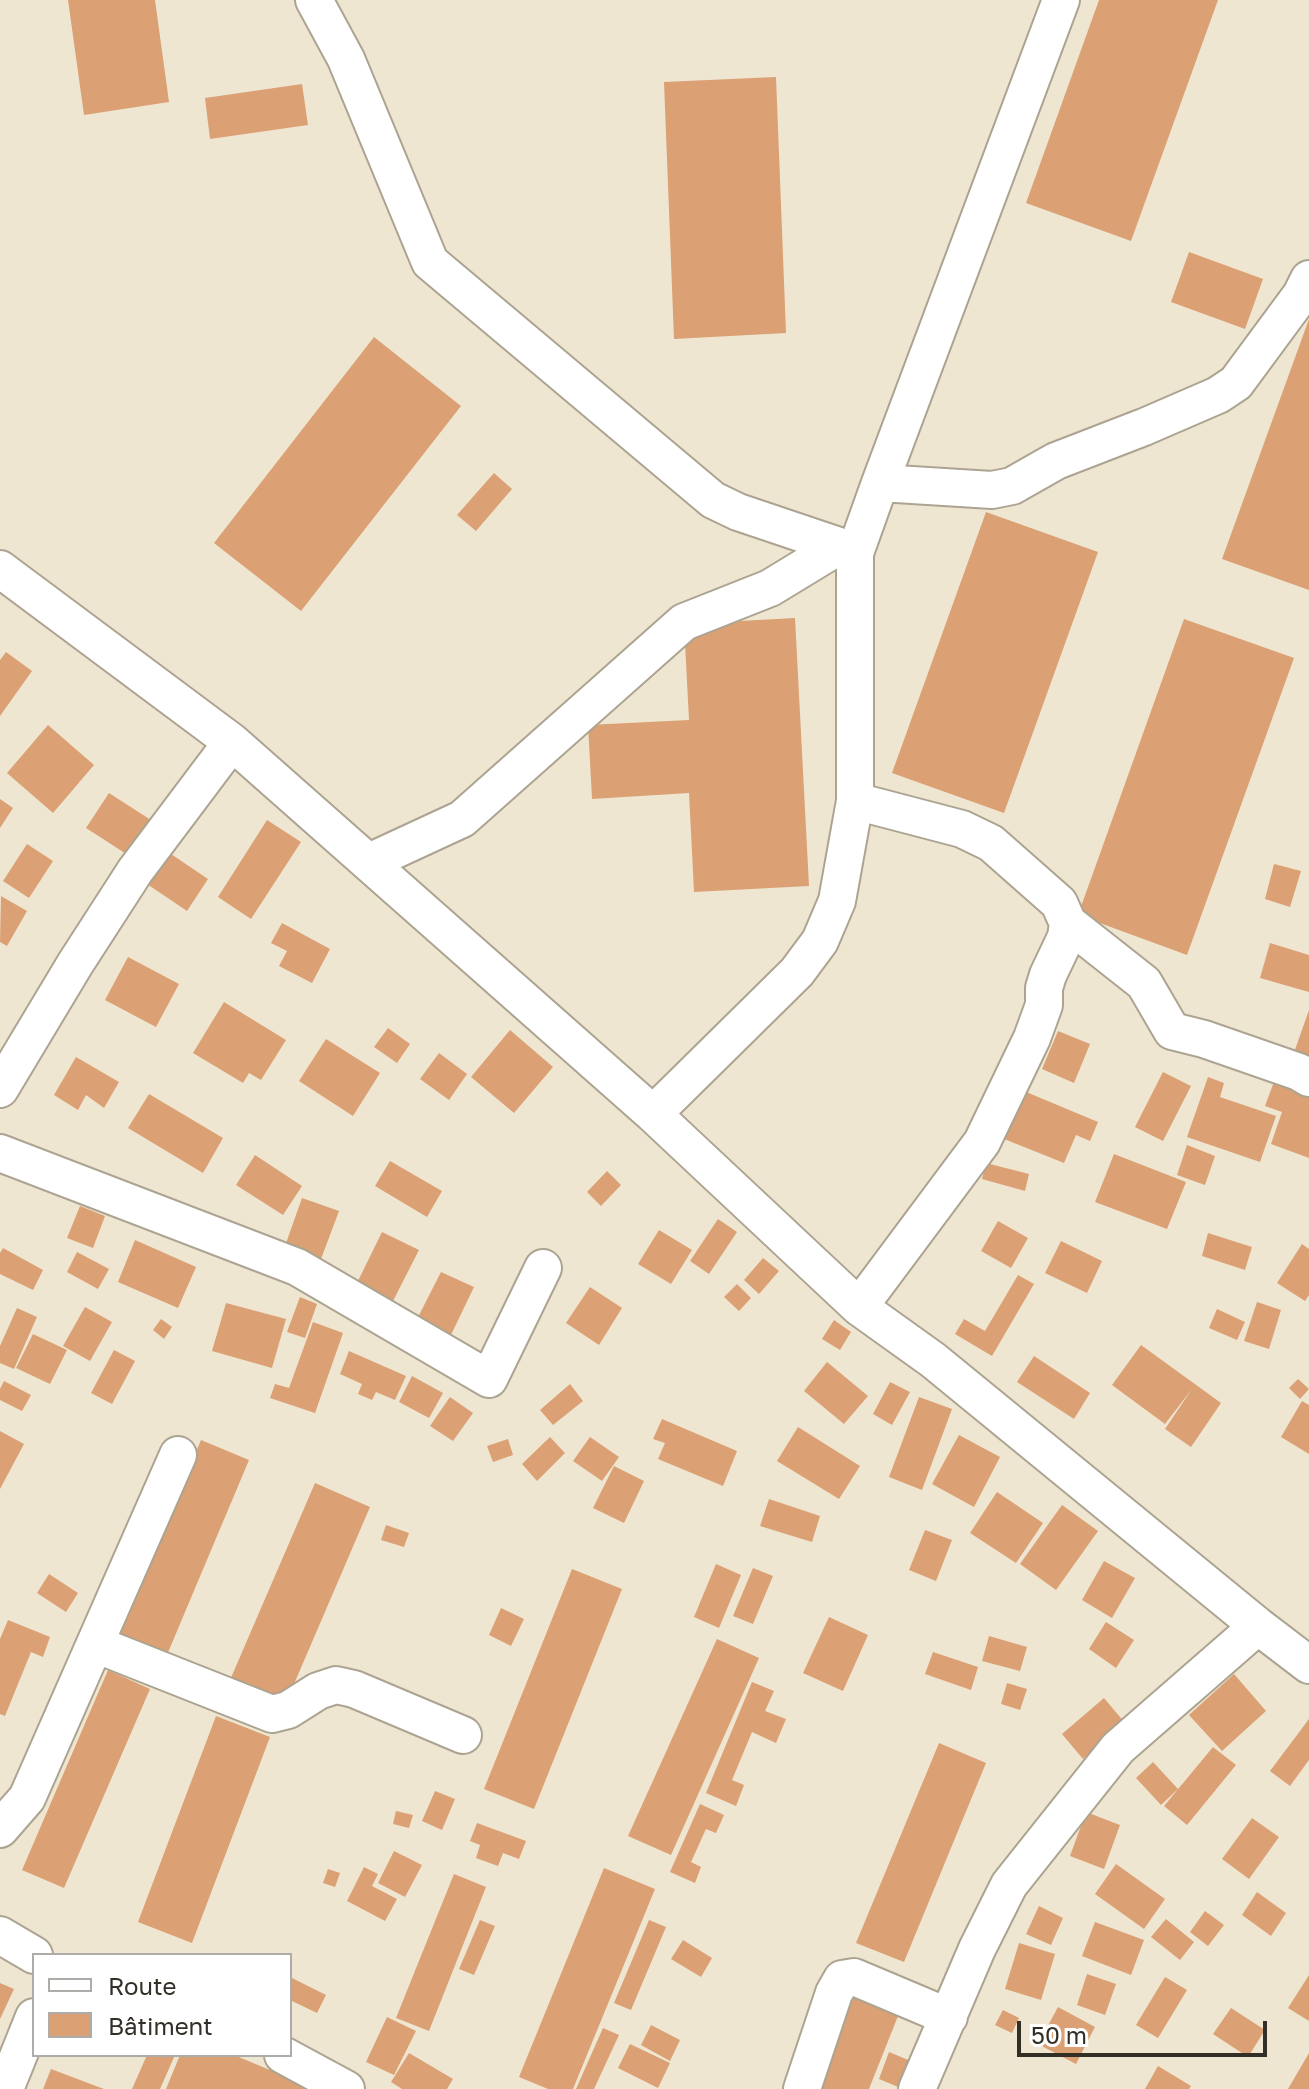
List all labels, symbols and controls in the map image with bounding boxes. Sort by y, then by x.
legend [32,1953,292,2057]
text: Route [108,1971,177,2000]
scale bar [1021,2005,1271,2055]
text: Bâtiment [108,2011,213,2040]
text: 50 m [1031,2020,1087,2049]

